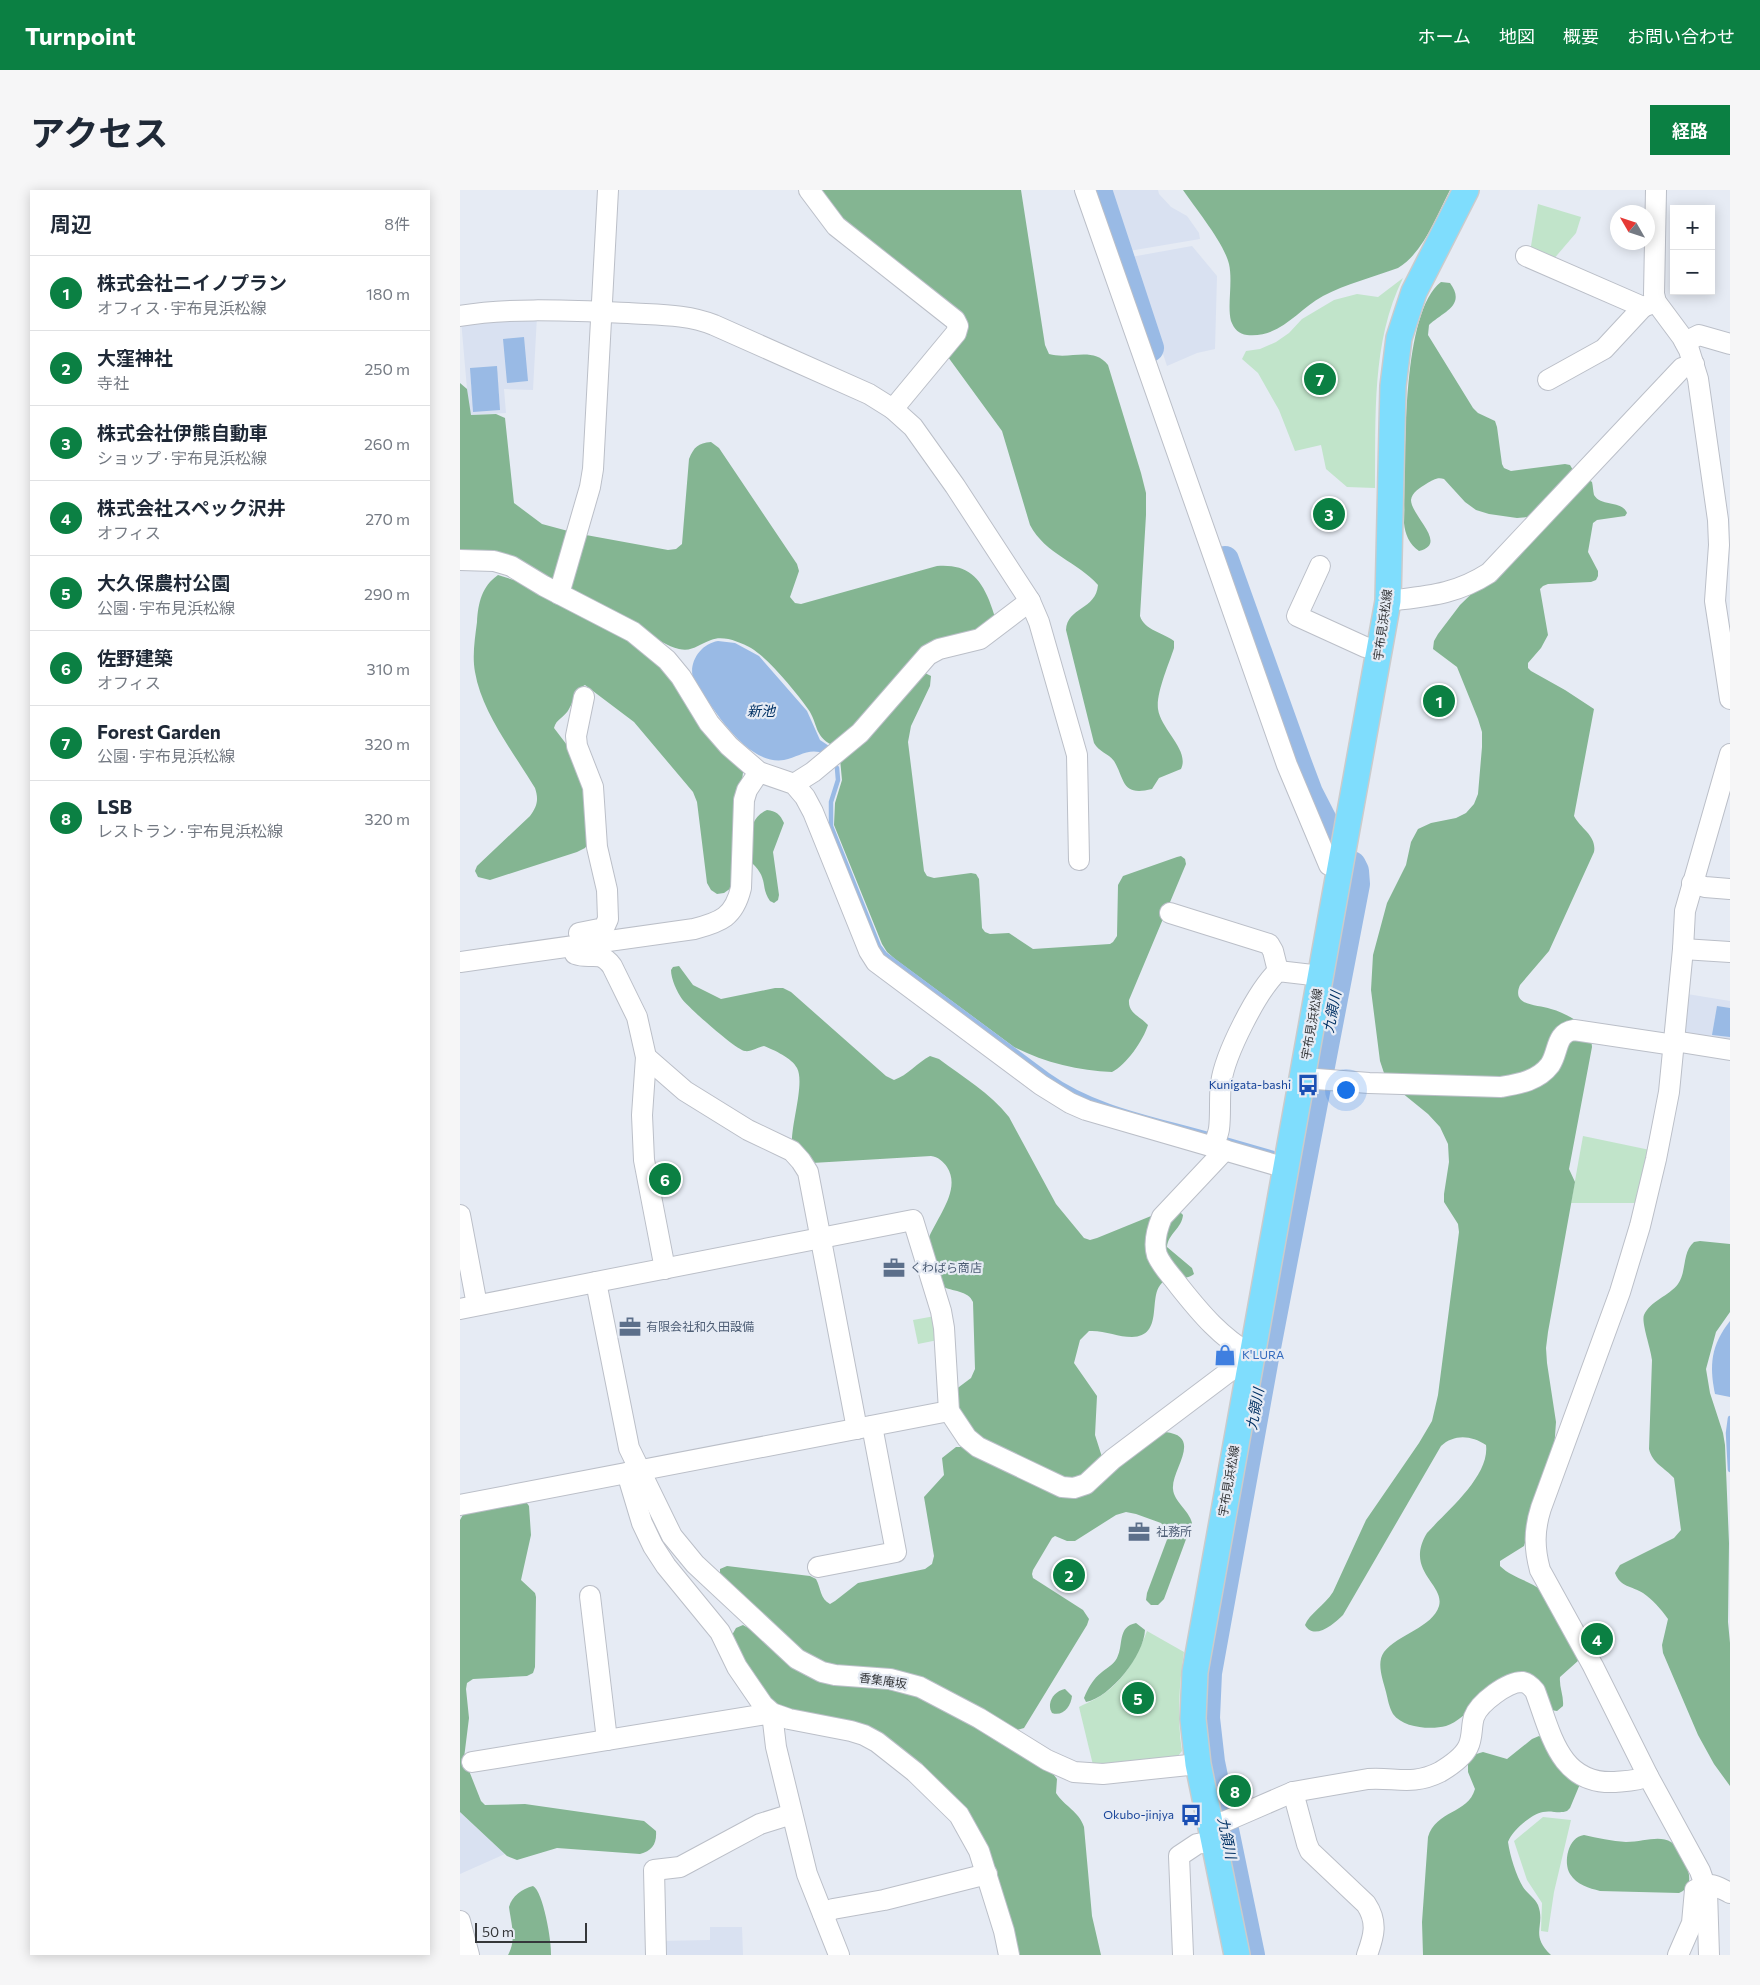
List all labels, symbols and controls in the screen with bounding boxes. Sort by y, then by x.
text: Turnpoint [25,21,136,50]
text: ホーム [1418,25,1471,47]
text: 地図 [1499,25,1535,47]
text: 概要 [1563,25,1599,47]
text: お問い合わせ [1627,25,1735,47]
button: 経路 [1650,105,1730,155]
text: アクセス [30,110,168,153]
north arrow [1610,205,1655,250]
map controls [1670,205,1715,295]
button: + [1670,205,1715,250]
text: 周辺 [50,211,92,236]
text: 8件 [384,214,410,233]
button: − [1670,250,1715,295]
text: 株式会社ニイノプラン [97,271,287,294]
text: 1 [62,284,70,303]
text: 180 m [366,284,410,303]
text: オフィス · 宇布見浜松線 [97,298,267,317]
text: 大窪神社 [97,346,173,369]
text: 2 [61,359,71,378]
text: 250 m [364,359,410,378]
pin: 7 [1304,360,1336,398]
text: 寺社 [97,373,129,392]
text: 株式会社伊熊自動車 [97,421,268,444]
text: 3 [61,434,71,453]
text: 260 m [364,434,410,453]
text: ショップ · 宇布見浜松線 [97,448,267,467]
pin: 3 [1313,495,1345,533]
text: 株式会社スペック沢井 [97,496,286,519]
text: 4 [61,509,71,528]
text: 270 m [365,509,410,528]
text: オフィス [97,523,161,542]
text: 大久保農村公園 [97,571,230,594]
text: 5 [61,584,71,603]
text: 290 m [364,584,410,603]
street label: 宇布見浜松線 [1370,588,1394,661]
text: 公園 · 宇布見浜松線 [97,598,235,617]
text: 佐野建築 [97,646,173,669]
text: 6 [61,659,71,678]
text: 310 m [367,659,410,678]
text: オフィス [97,673,161,692]
pin: 1 [1423,682,1455,720]
water label: 新池 [747,702,777,719]
text: Forest Garden [97,720,221,743]
text: 7 [62,734,70,753]
text: 320 m [365,734,410,753]
text: 公園 · 宇布見浜松線 [97,746,235,765]
text: LSB [97,795,132,818]
text: 8 [61,809,71,828]
text: 320 m [365,809,410,828]
text: レストラン · 宇布見浜松線 [97,821,283,840]
street label: 宇布見浜松線 [1298,987,1324,1061]
water label: 九領川 [1319,988,1344,1034]
bus stop icon: Kunigata-bashi [1295,1072,1321,1098]
place label: Kunigata-bashi [1209,1077,1291,1091]
your location [1333,1077,1359,1103]
pin: 6 [649,1160,681,1198]
office icon: くわばら商店 [881,1255,907,1281]
place label: くわばら商店 [910,1260,982,1274]
office icon: 有限会社和久田設備 [617,1314,643,1340]
place label: 有限会社和久田設備 [646,1319,754,1333]
shop icon: K'LURA [1212,1342,1238,1368]
place label: K'LURA [1242,1347,1284,1361]
water label: 九領川 [1242,1385,1267,1431]
street label: 宇布見浜松線 [1215,1444,1241,1518]
office icon: 社務所 [1126,1519,1152,1545]
place label: 社務所 [1156,1524,1192,1538]
pin: 2 [1053,1556,1085,1594]
pin: 4 [1581,1620,1613,1658]
street label: 香集庵坂 [858,1670,908,1690]
pin: 5 [1122,1679,1154,1717]
pin: 8 [1219,1772,1251,1810]
bus stop icon: Okubo-jinjya [1178,1802,1204,1828]
place label: Okubo-jinjya [1103,1807,1174,1821]
water label: 九領川 [1215,1816,1241,1862]
scale bar [475,1920,588,1943]
text: 50 m [482,1923,514,1940]

